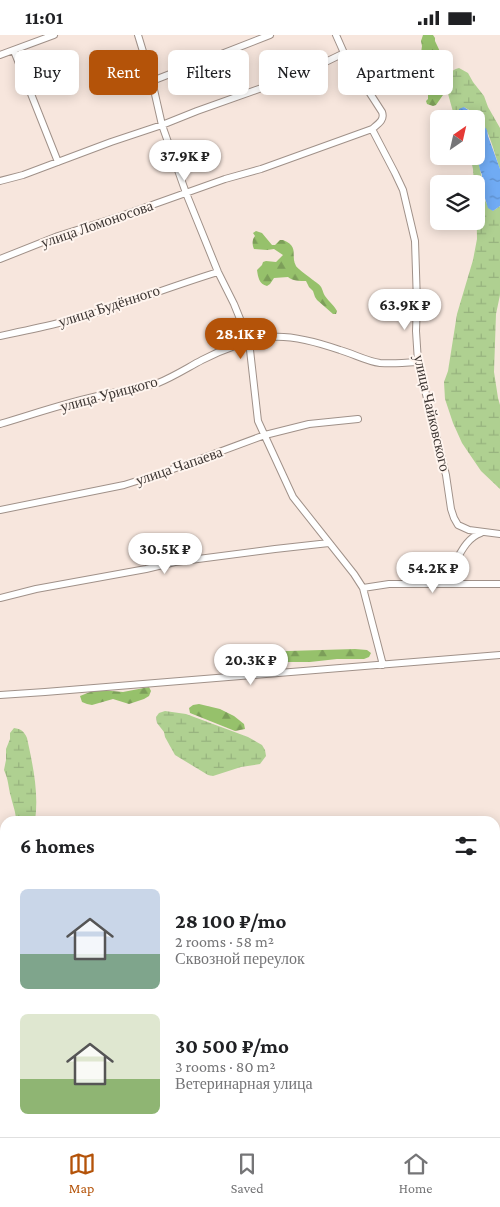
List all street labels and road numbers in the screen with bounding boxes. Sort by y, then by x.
street label: улица Ломоносова [39,197,155,251]
street label: улица Будённого [56,282,162,330]
street label: улица Чайковского [411,353,453,473]
street label: улица Урицкого [59,373,159,415]
street label: улица Чапаева [133,444,225,488]

